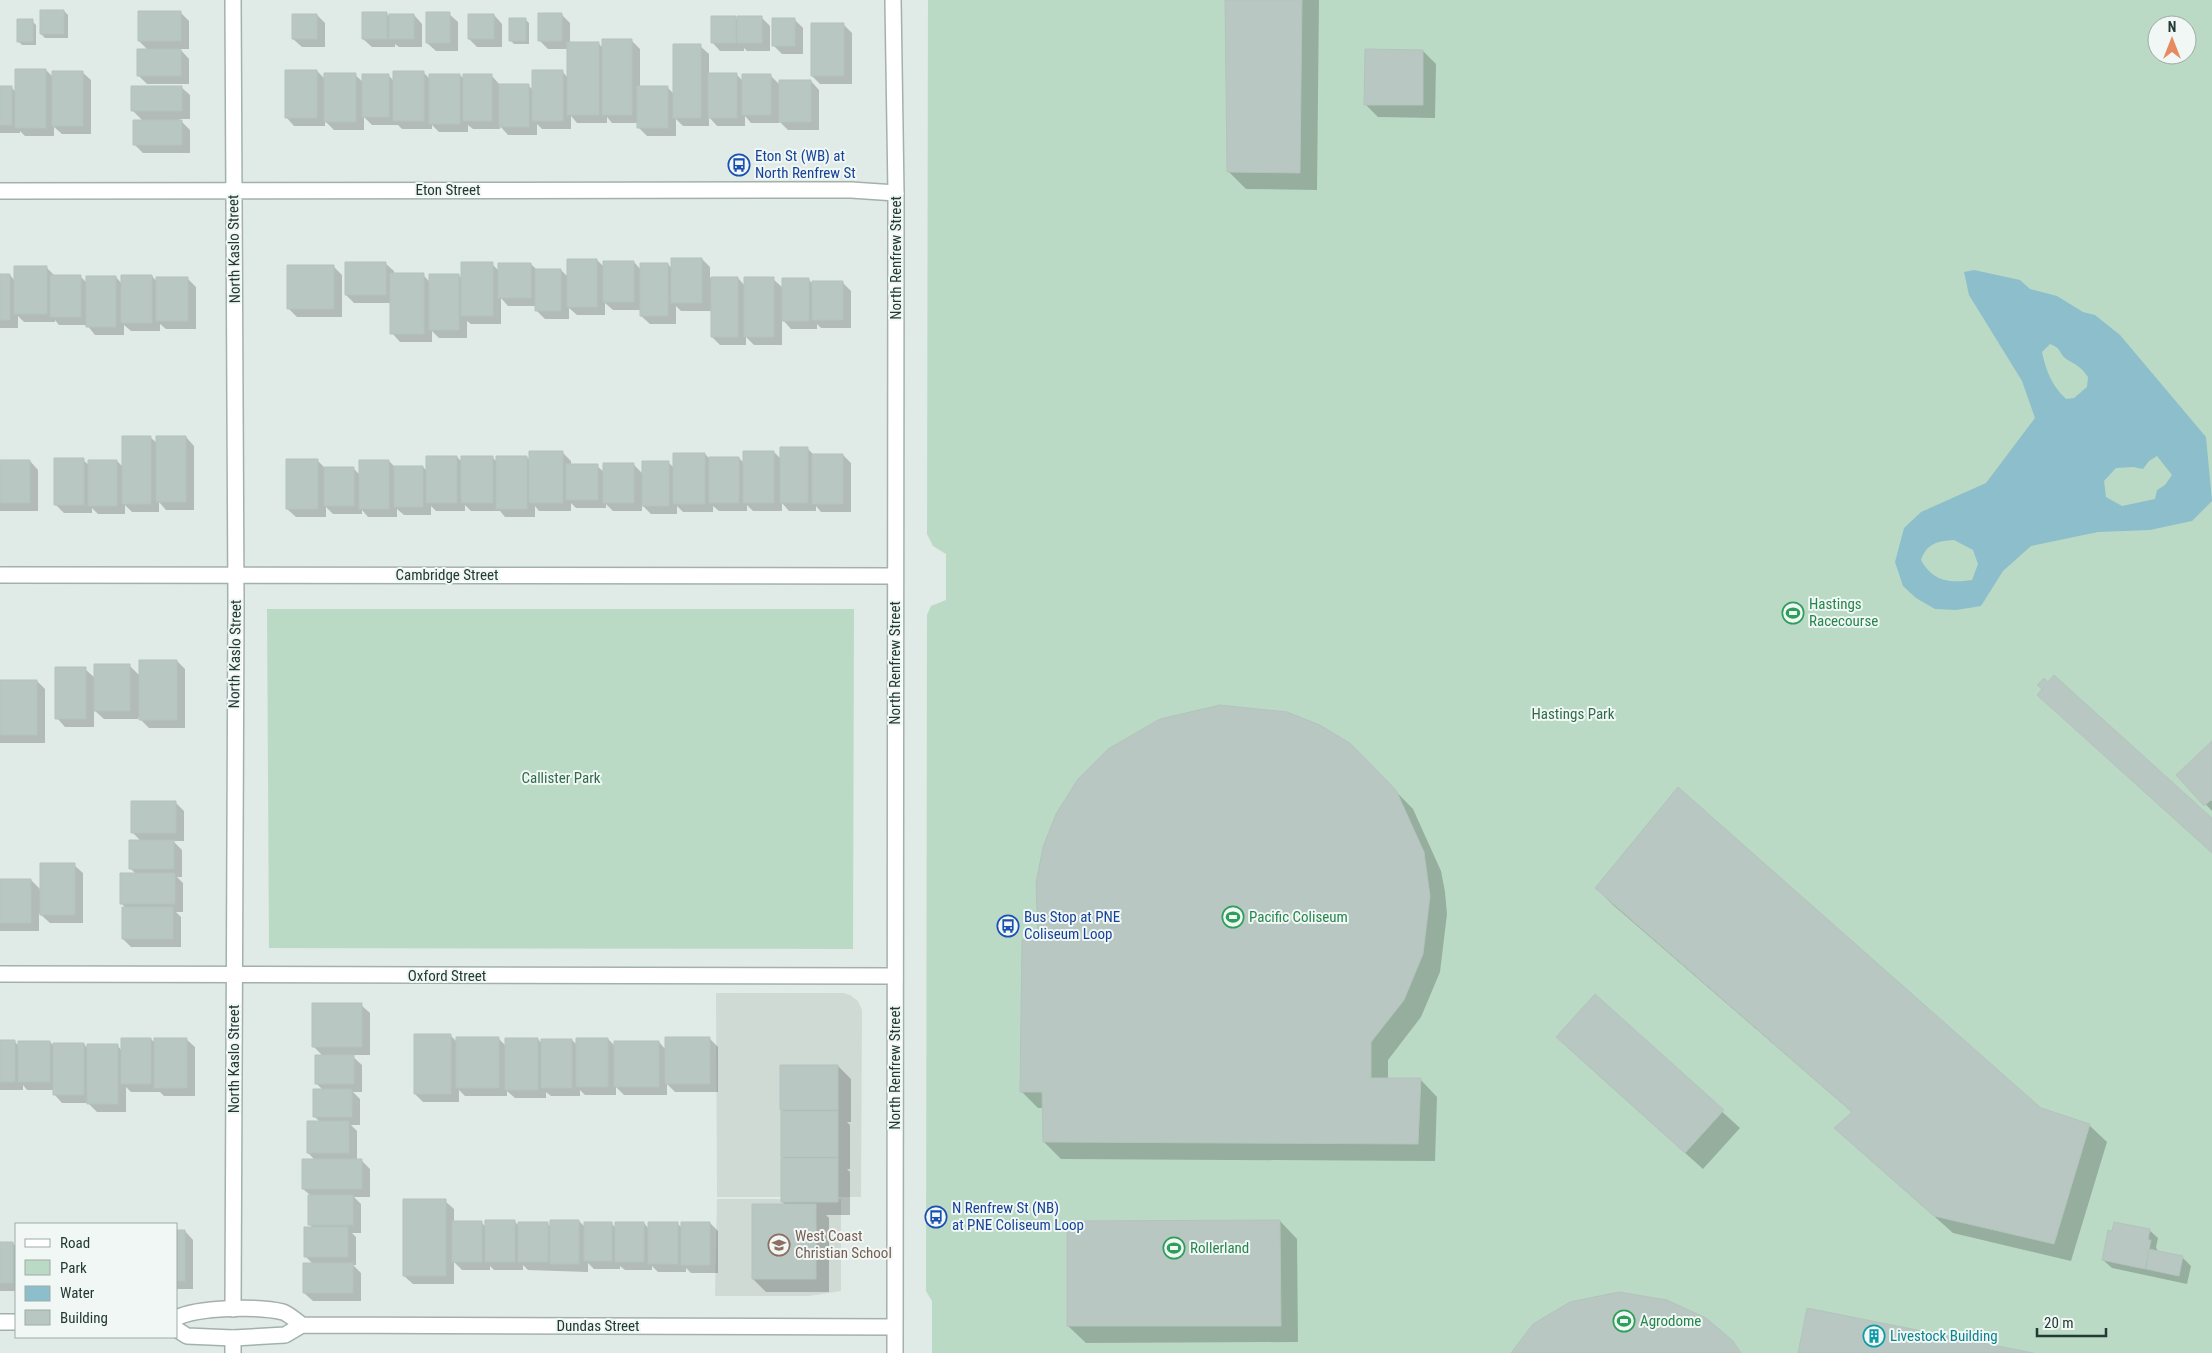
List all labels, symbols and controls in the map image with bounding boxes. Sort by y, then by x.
north arrow [2147,15,2197,65]
text: N [2168,19,2176,35]
place label: Eton St (WB) at North Renfrew St [755,147,856,182]
bus stop icon: Eton St (WB) at North Renfrew St [727,153,751,177]
street label: Eton Street [415,181,481,199]
street label: North Kaslo Street [224,195,244,303]
street label: North Renfrew Street [887,196,905,320]
street label: Cambridge Street [396,566,498,584]
place label: Hastings Racecourse [1809,595,1878,630]
street label: North Kaslo Street [225,600,245,708]
street label: North Renfrew Street [886,601,904,725]
sports icon: Hastings Racecourse [1781,601,1805,625]
park label: Hastings Park [1532,705,1615,723]
park label: Callister Park [521,769,601,787]
sports icon: Pacific Coliseum [1221,905,1245,929]
place label: Bus Stop at PNE Coliseum Loop [1024,908,1120,943]
place label: Pacific Coliseum [1249,908,1348,926]
bus stop icon: Bus Stop at PNE Coliseum Loop [996,914,1020,938]
street label: Oxford Street [408,967,486,985]
street label: North Kaslo Street [225,1005,243,1113]
street label: North Renfrew Street [886,1006,904,1130]
place label: N Renfrew St (NB) at PNE Coliseum Loop [952,1199,1084,1234]
bus stop icon: N Renfrew St (NB) at PNE Coliseum Loop [924,1205,948,1229]
legend [15,1223,178,1338]
place label: West Coast Christian School [795,1227,892,1262]
school or university icon: West Coast Christian School [767,1233,791,1257]
text: Road [60,1234,90,1252]
sports icon: Rollerland [1162,1236,1186,1260]
place label: Rollerland [1190,1239,1249,1257]
text: Park [60,1259,87,1277]
text: Water [60,1284,95,1302]
scale bar [2037,1306,2106,1338]
text: Building [60,1309,108,1327]
sports icon: Agrodome [1612,1309,1636,1333]
place label: Agrodome [1640,1312,1701,1330]
text: 20 m [2044,1314,2074,1332]
street label: Dundas Street [556,1317,640,1335]
building icon: Livestock Building [1862,1324,1886,1348]
place label: Livestock Building [1890,1327,1998,1345]

